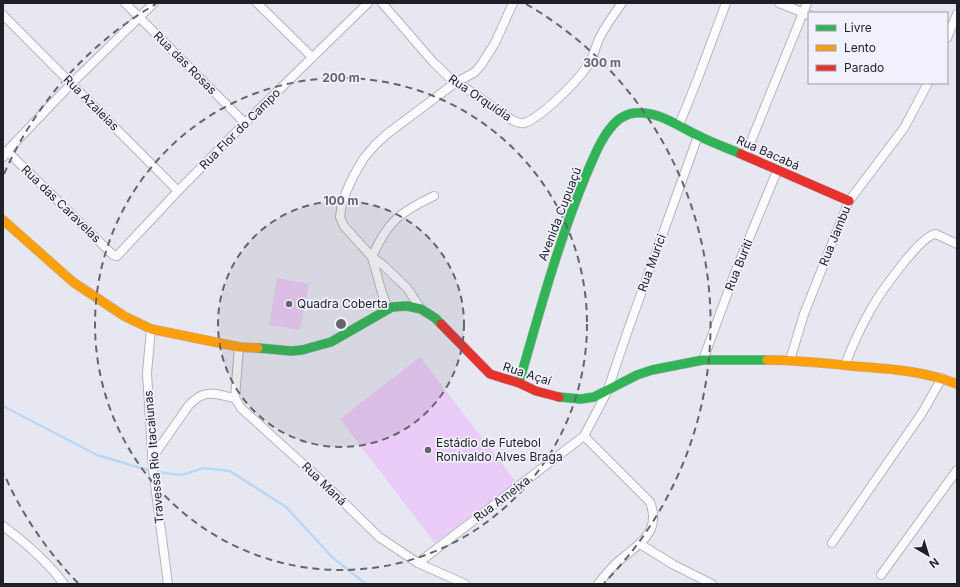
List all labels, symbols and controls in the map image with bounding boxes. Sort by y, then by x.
legend [808,12,948,84]
text: Livre [844,20,872,35]
street label: Rua das Rosas [151,28,220,97]
text: Lento [844,40,876,55]
text: 300 m [583,55,621,70]
text: Parado [844,60,884,75]
text: 200 m [322,70,360,85]
street label: Rua Orquídia [446,71,515,124]
street label: Rua Azaleias [60,72,122,134]
street label: Rua Flor do Campo [196,85,283,172]
street label: Rua Bacabá [734,132,802,173]
street label: Rua das Caravelas [18,162,104,245]
street label: Avenida Cupuaçú [535,165,584,263]
text: 100 m [323,193,359,208]
street label: Rua Jambu [816,204,853,268]
street label: Rua Murici [634,232,669,294]
street label: Rua Buriti [721,237,756,293]
place label: Quadra Coberta [297,296,388,311]
marker: Quadra Coberta [284,299,294,309]
centre of rings [334,317,348,331]
street label: Rua Açaí [501,359,553,388]
street label: Travessa Rio Itacaiunas [140,390,167,524]
place label: Estádio de Futebol Ronivaldo Alves Braga [436,435,563,464]
marker: Estádio de Futebol Ronivaldo Alves Braga [423,445,433,455]
street label: Rua Maná [299,459,350,509]
street label: Rua Ameixa [470,472,533,525]
north arrow [908,535,948,575]
text: N [927,555,942,571]

